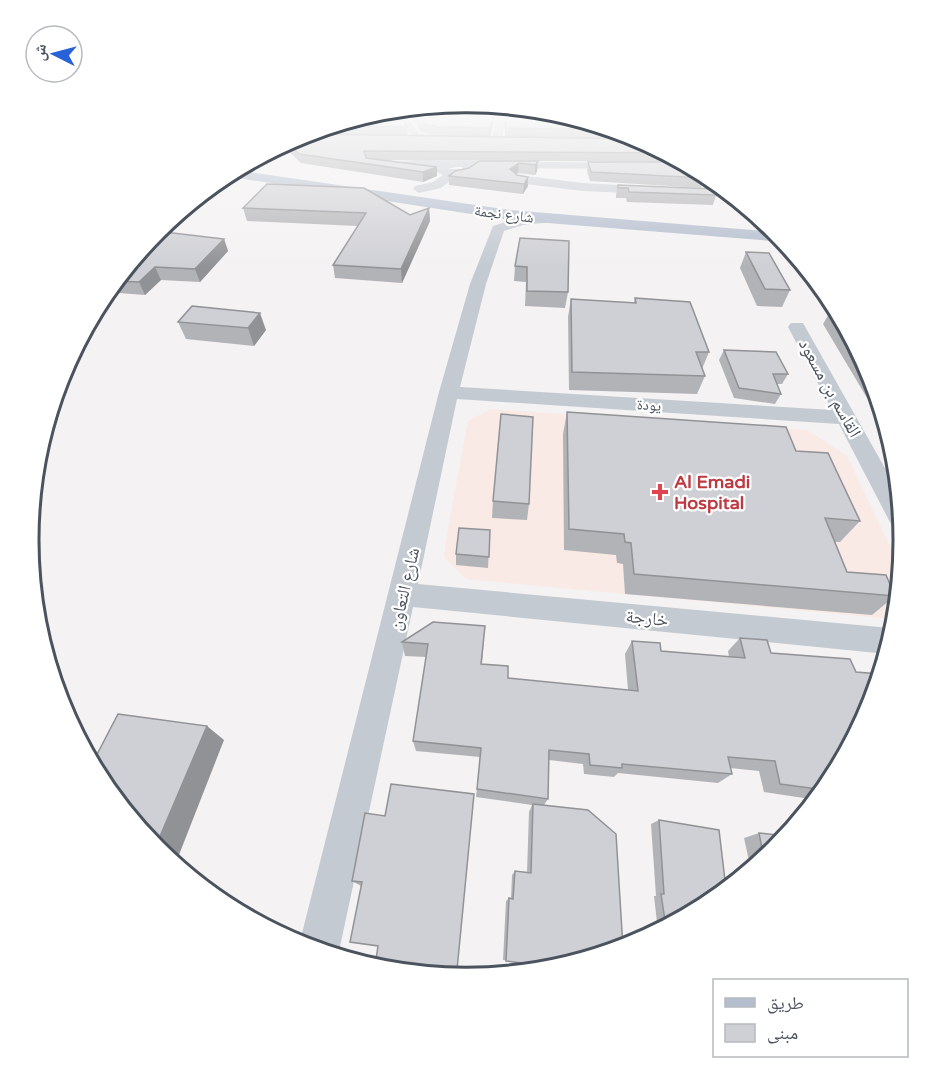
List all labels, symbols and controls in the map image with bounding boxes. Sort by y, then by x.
north arrow [24,24,84,84]
text: ش [29,43,51,62]
street label: شارع نجمة [473,201,535,228]
street label: القاسم بن مسعود [793,335,866,442]
street label: يودة [636,395,662,415]
place label: Al Emadi Hospital [674,471,750,514]
marker: Al Emadi Hospital [651,483,669,501]
street label: شارع التعاون [384,545,424,633]
street label: خارجة [625,605,669,631]
legend [713,979,908,1057]
text: طريق [767,992,804,1014]
text: مبنى [767,1022,798,1044]

